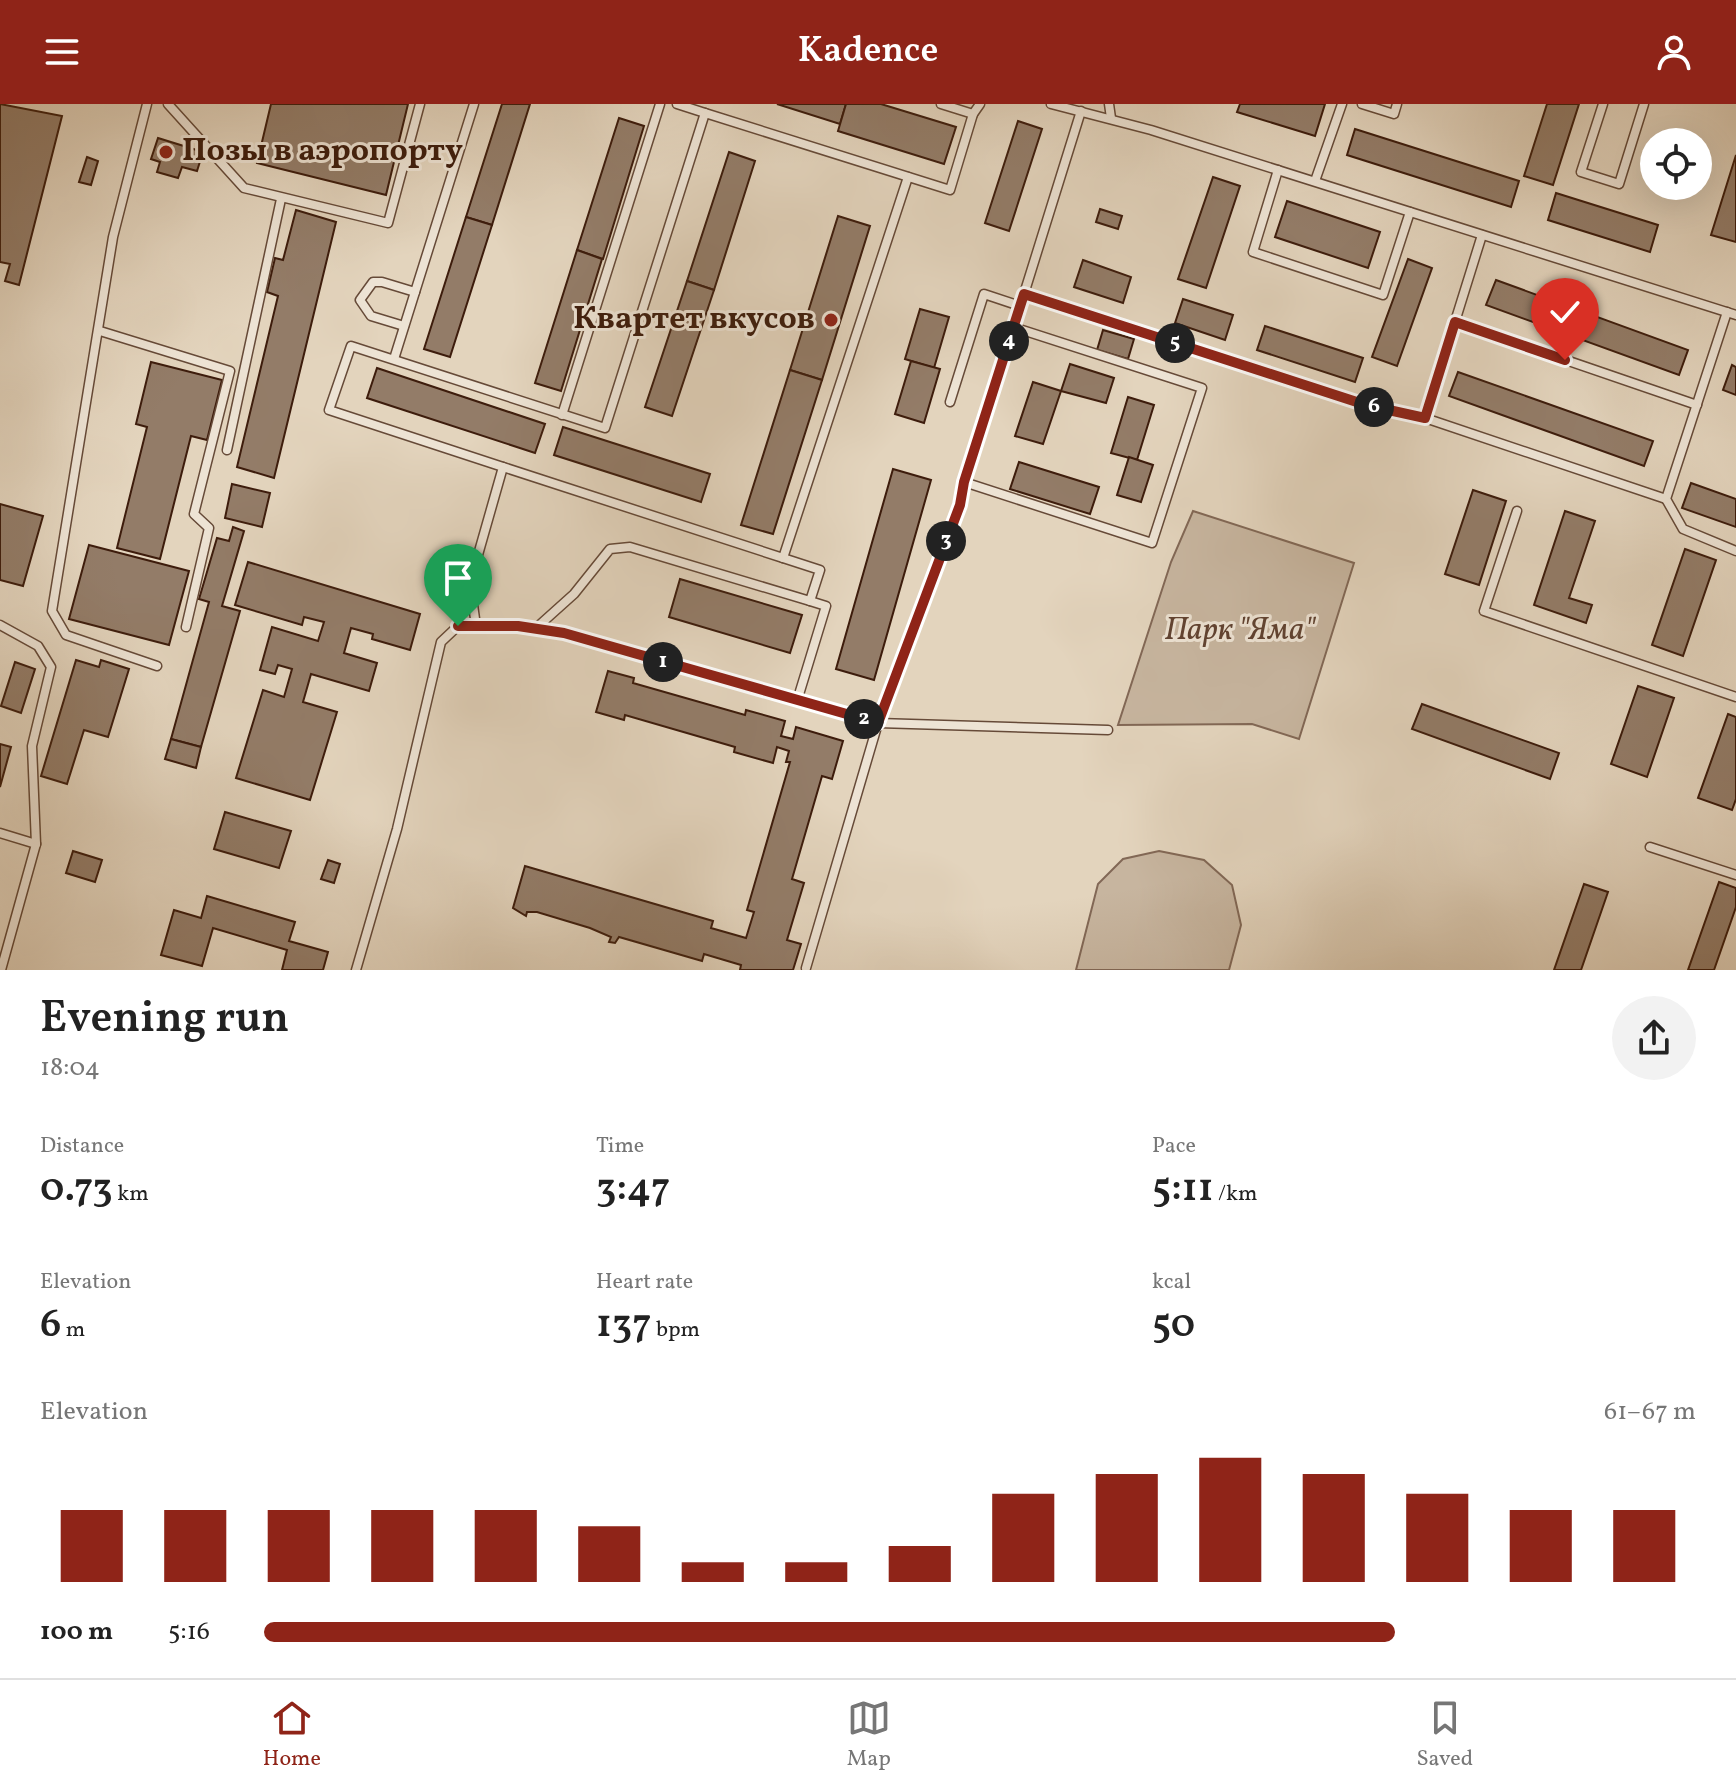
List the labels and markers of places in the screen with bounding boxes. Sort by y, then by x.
place label: Позы в аэропорту [182,130,463,174]
marker: Позы в аэропорту [157,143,175,161]
pin [1531,278,1599,360]
place label: Квартет вкусов [573,298,815,342]
marker: Квартет вкусов [822,311,840,329]
pin: 4 [989,321,1029,361]
pin: 5 [1155,323,1195,363]
pin: 6 [1354,387,1394,427]
pin: 3 [926,521,966,561]
pin [424,544,492,626]
pin: 1 [643,642,683,682]
pin: 2 [844,699,884,739]

